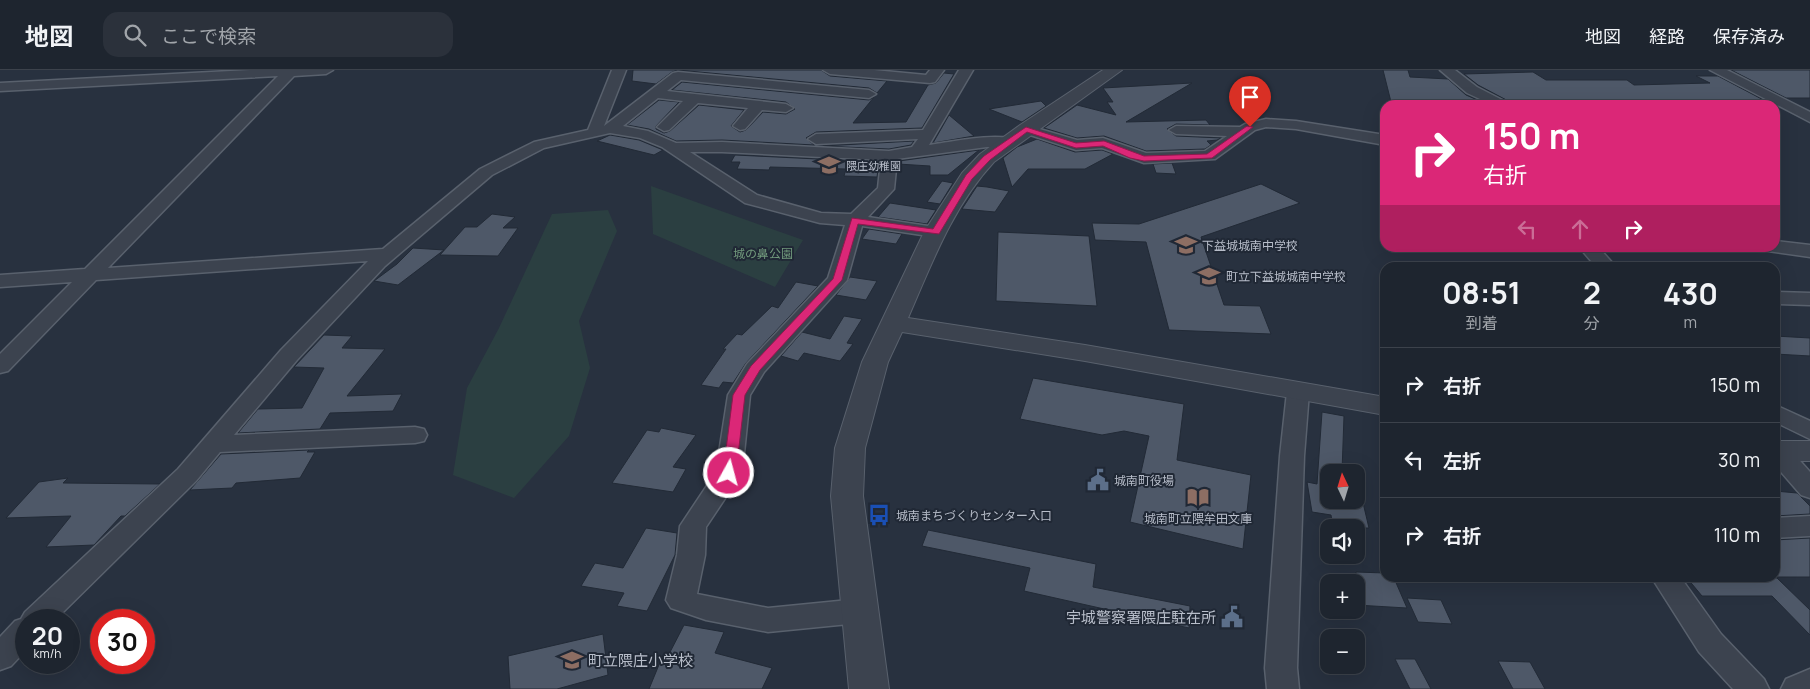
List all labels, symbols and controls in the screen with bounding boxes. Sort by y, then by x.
search box [103,12,453,57]
text: 地図 [25,19,73,52]
icon: search [121,21,149,49]
text: ここで検索 [161,23,256,49]
text: 地図 [1585,24,1621,48]
text: 経路 [1649,24,1685,48]
text: 保存済み [1713,24,1785,48]
pin [1229,76,1271,127]
icon: arrive [1236,83,1264,111]
text: 150 m [1483,112,1580,160]
icon: right [1400,120,1465,185]
school or university icon: 隈庄幼稚園 [816,152,842,178]
place label: 隈庄幼稚園 [846,158,901,173]
text: 右折 [1483,160,1527,190]
icon: left [1513,215,1541,243]
icon: ahead [1566,215,1594,243]
icon: right [1619,215,1647,243]
school or university icon: 下益城城南中学校 [1173,232,1199,258]
place label: 下益城城南中学校 [1202,237,1298,254]
park label: 城の鼻公園 [733,245,793,262]
school or university icon: 町立下益城城南中学校 [1196,263,1222,289]
place label: 町立下益城城南中学校 [1226,268,1346,285]
text: 08:51 [1442,272,1521,313]
text: 2 [1583,272,1601,313]
text: 430 [1663,273,1718,314]
text: m [1684,311,1697,333]
text: 到着 [1465,312,1497,334]
text: 分 [1584,312,1600,334]
icon: right [1400,371,1428,399]
text: 150 m [1710,372,1760,398]
text: 右折 [1443,373,1481,399]
position arrow [702,446,754,498]
icon: left [1400,446,1428,474]
text: 30 m [1718,447,1760,473]
text: 左折 [1443,448,1481,474]
north arrow [1320,464,1365,509]
map controls [1320,464,1365,674]
public building icon: 城南町役場 [1085,467,1111,493]
place label: 城南町役場 [1114,472,1174,489]
library icon: 城南町立隈牟田文庫 [1185,484,1211,510]
bus stop icon: 城南まちづくりセンター入口 [866,502,892,528]
place label: 城南まちづくりセンター入口 [896,507,1052,524]
place label: 城南町立隈牟田文庫 [1144,510,1252,527]
button: sound [1320,519,1365,564]
icon: right [1400,521,1428,549]
text: 110 m [1714,522,1760,548]
text: 右折 [1443,523,1481,549]
button: + [1320,574,1365,619]
public building icon: 宇城警察署隈庄駐在所 [1219,604,1245,630]
place label: 宇城警察署隈庄駐在所 [1066,607,1216,628]
speed limit sign: 30 [90,609,155,674]
text: 20 [32,618,63,653]
button: − [1320,629,1365,674]
text: km/h [34,645,61,662]
school or university icon: 町立隈庄小学校 [559,647,585,673]
place label: 町立隈庄小学校 [588,650,693,671]

